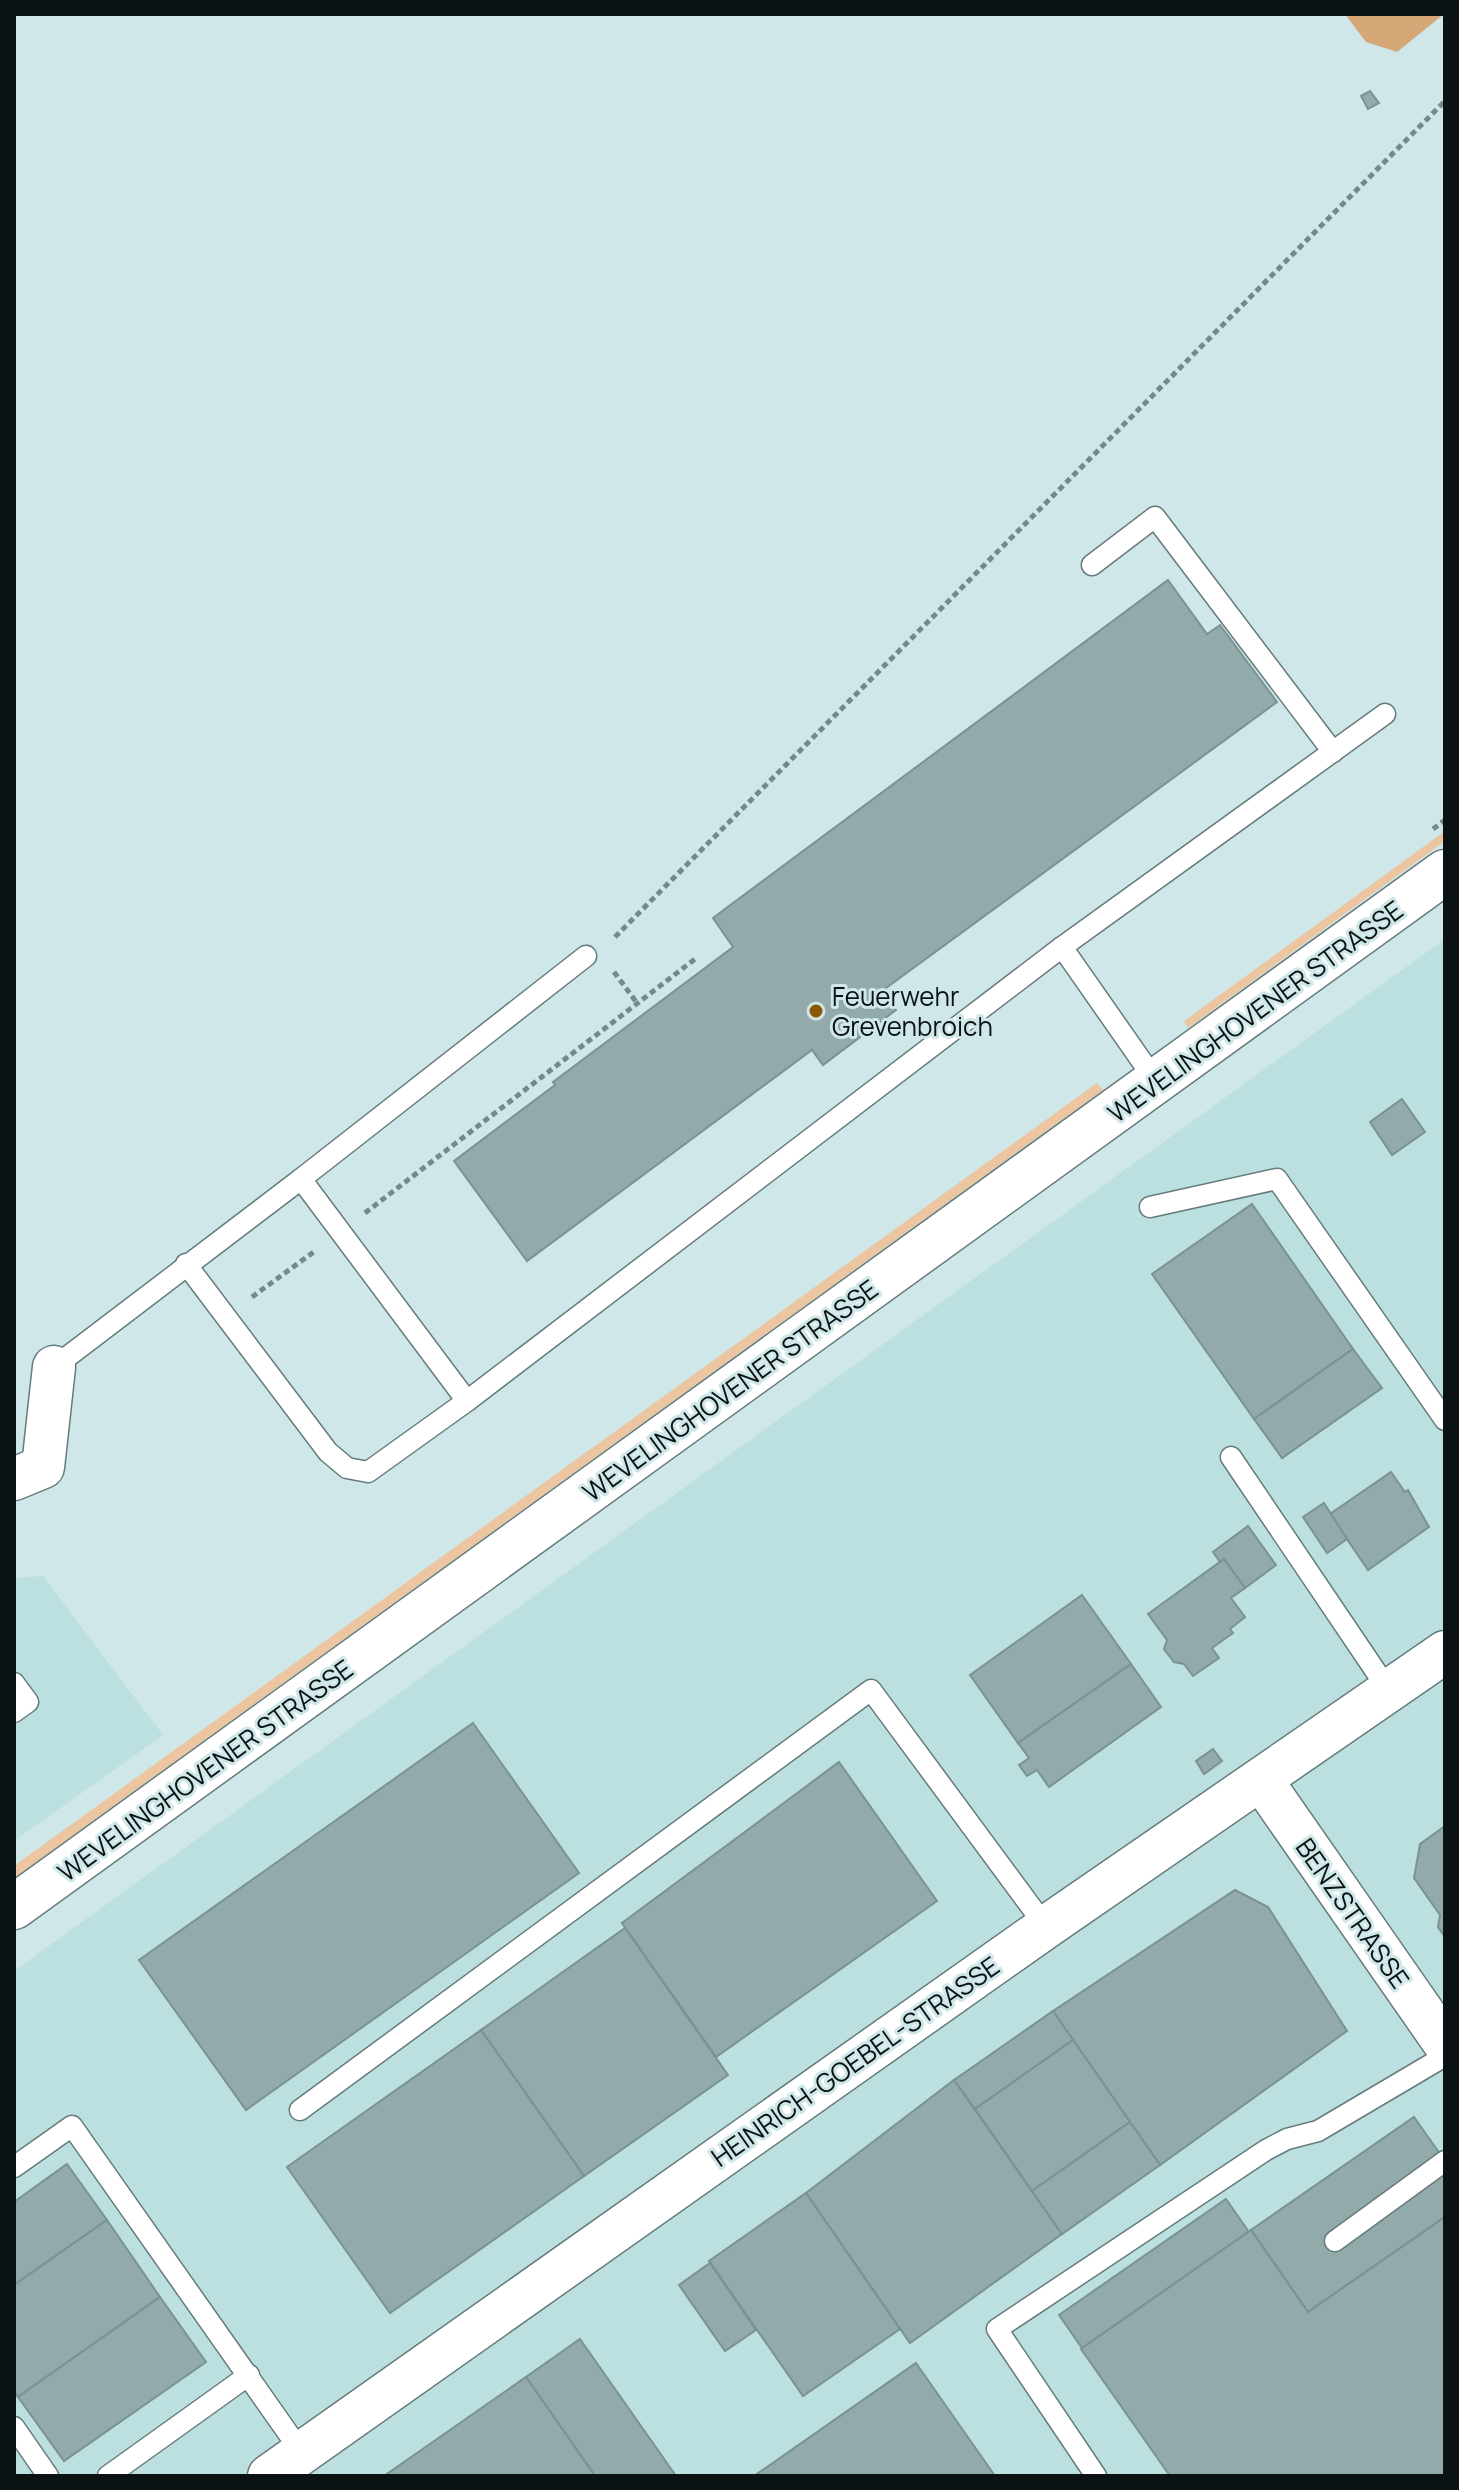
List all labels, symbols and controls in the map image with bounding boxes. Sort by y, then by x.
street label: WEVELINGHOVENER STRASSE [1100,892,1410,1130]
place label: Feuerwehr Grevenbroich [832,978,993,1044]
marker: Feuerwehr Grevenbroich [807,1002,825,1020]
street label: WEVELINGHOVENER STRASSE [575,1271,885,1509]
street label: WEVELINGHOVENER STRASSE [50,1651,360,1889]
street label: BENZSTRASSE [1288,1831,1418,1995]
street label: HEINRICH-GOEBEL-STRASSE [704,1948,1006,2174]

